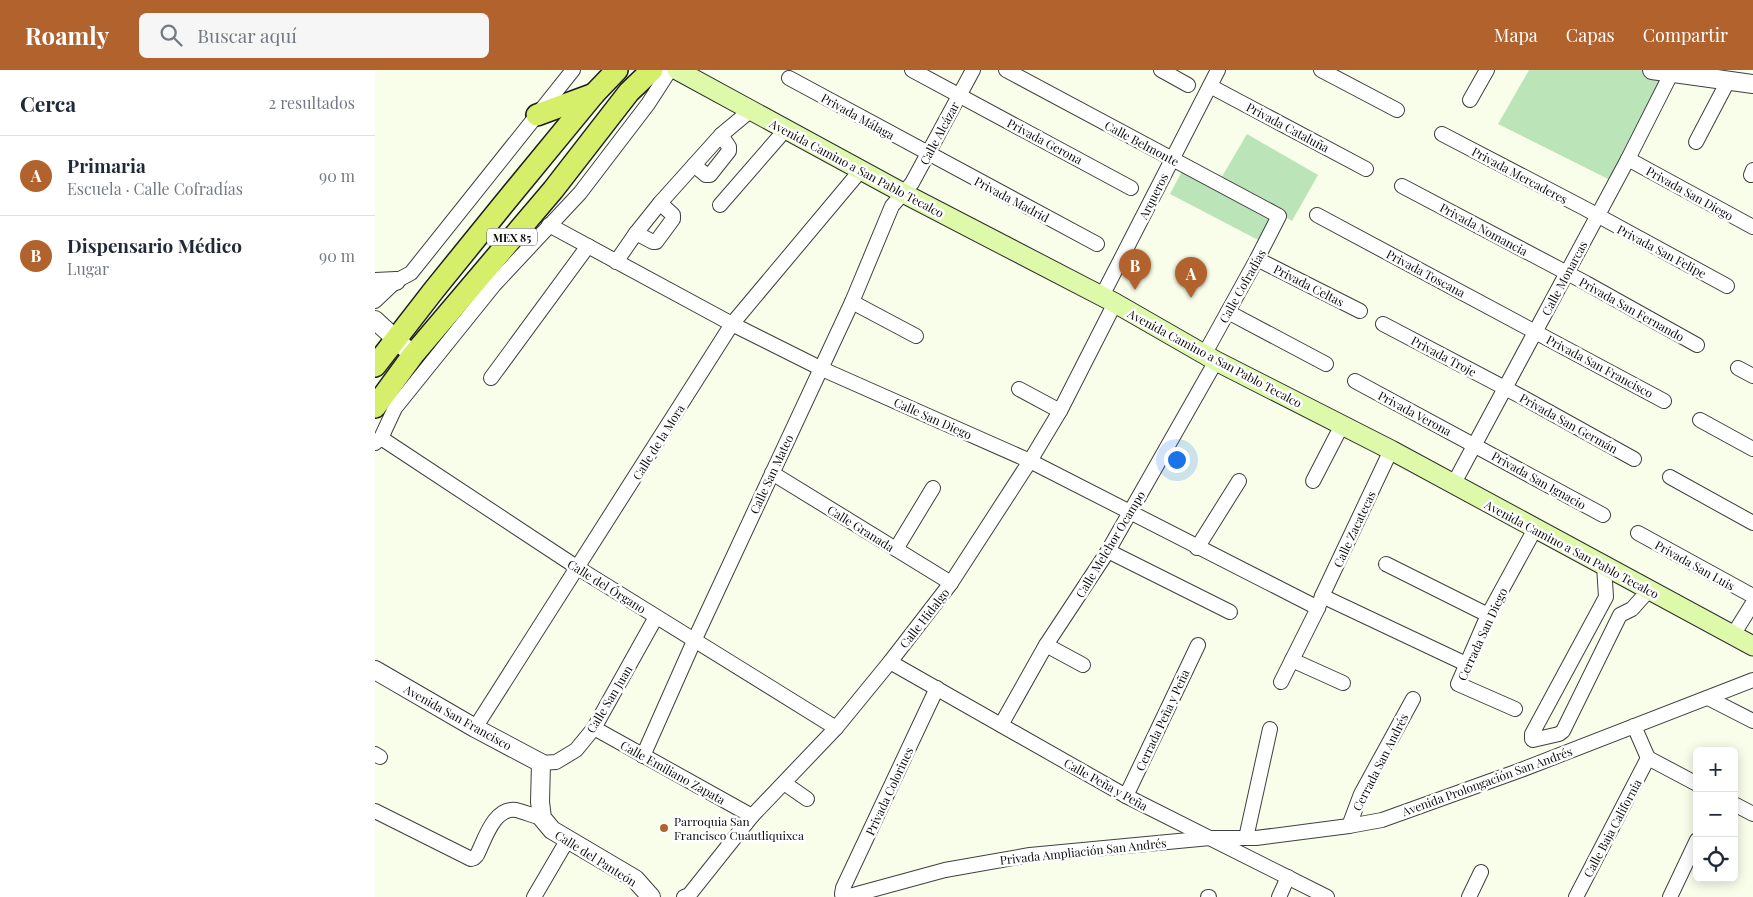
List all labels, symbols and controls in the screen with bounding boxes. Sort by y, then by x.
search box [139,13,489,58]
text: Roamly [25,19,109,51]
icon: search [157,21,185,49]
text: Buscar aquí [197,22,297,48]
text: Mapa [1494,23,1538,47]
text: Capas [1566,23,1615,47]
text: Compartir [1643,23,1728,47]
text: Cerca [20,89,76,117]
street label: Privada Málaga [819,89,897,143]
text: 2 resultados [269,92,355,113]
street label: Calle Alcázar [916,98,963,167]
street label: Privada Cataluña [1244,98,1332,156]
street label: Avenida Camino a San Pablo Tecalco [766,115,947,221]
street label: Privada Gerona [1005,115,1085,168]
street label: Calle Belmonte [1102,117,1182,169]
street label: Privada Mercaderes [1469,143,1571,207]
text: Primaria [67,152,146,178]
street label: Privada San Diego [1644,162,1737,224]
text: A [31,165,41,186]
text: 90 m [319,165,355,186]
street label: Arqueros [1134,170,1171,223]
street label: Privada Madrid [972,173,1052,225]
text: Escuela · Calle Cofradías [67,178,243,199]
street label: Privada Nomancia [1437,199,1531,259]
street label: Privada San Felipe [1615,221,1709,281]
road number: MEX 85 [487,228,537,246]
text: Dispensario Médico [67,232,242,258]
street label: Calle Monarcas [1538,238,1590,318]
text: B [31,245,41,266]
text: 90 m [319,245,355,266]
street label: Calle Cofradías [1215,246,1269,326]
street label: Privada Toscana [1384,246,1468,300]
pin: B [1119,249,1151,290]
pin: A [1175,257,1207,298]
text: Lugar [67,258,109,279]
street label: Privada Celtas [1271,260,1347,310]
street label: Privada San Fernando [1577,273,1688,345]
street label: Avenida Camino a San Pablo Tecalco [1124,305,1305,411]
street label: Privada San Francisco [1544,331,1656,401]
street label: Privada Troje [1409,332,1479,380]
street label: Privada Verona [1376,387,1454,439]
street label: Privada San Germán [1517,389,1621,457]
street label: Calle San Diego [892,394,975,443]
street label: Calle de la Mora [628,401,688,483]
street label: Calle San Mateo [746,431,797,516]
your location [1164,447,1190,473]
street label: Privada San Ignacio [1489,447,1589,513]
street label: Calle Melchor Ocampo [1072,487,1149,600]
street label: Calle Zacatecas [1329,488,1379,570]
street label: Avenida Camino a San Pablo Tecalco [1481,496,1662,602]
street label: Calle Granada [825,501,897,555]
street label: Privada San Luis [1652,536,1738,594]
street label: Calle del Órgano [565,555,650,617]
street label: Calle Hidalgo [896,584,953,651]
street label: Cerrada San Diego [1454,585,1511,683]
street label: Calle San Juan [582,662,636,736]
street label: Cerrada Peña y Peña [1131,667,1193,773]
street label: Avenida San Francisco [400,680,515,754]
street label: Cerrada San Andrés [1349,711,1411,813]
street label: Calle Emiliano Zapata [618,737,728,807]
street label: Avenida Prolongación San Andrés [1399,743,1574,820]
street label: Privada Colorines [862,744,916,838]
map controls [1693,747,1738,882]
button: + [1693,747,1738,792]
street label: Calle Peña y Peña [1061,754,1151,814]
street label: Calle Baja California [1579,776,1645,880]
button: − [1693,792,1738,837]
place label: Parroquia San Francisco Cuautliquixca [674,813,804,843]
marker: Parroquia San Francisco Cuautliquixca [658,822,670,834]
street label: Calle del Panteón [552,826,640,890]
street label: Privada Ampliación San Andrés [999,834,1167,868]
button: locate [1693,837,1738,882]

